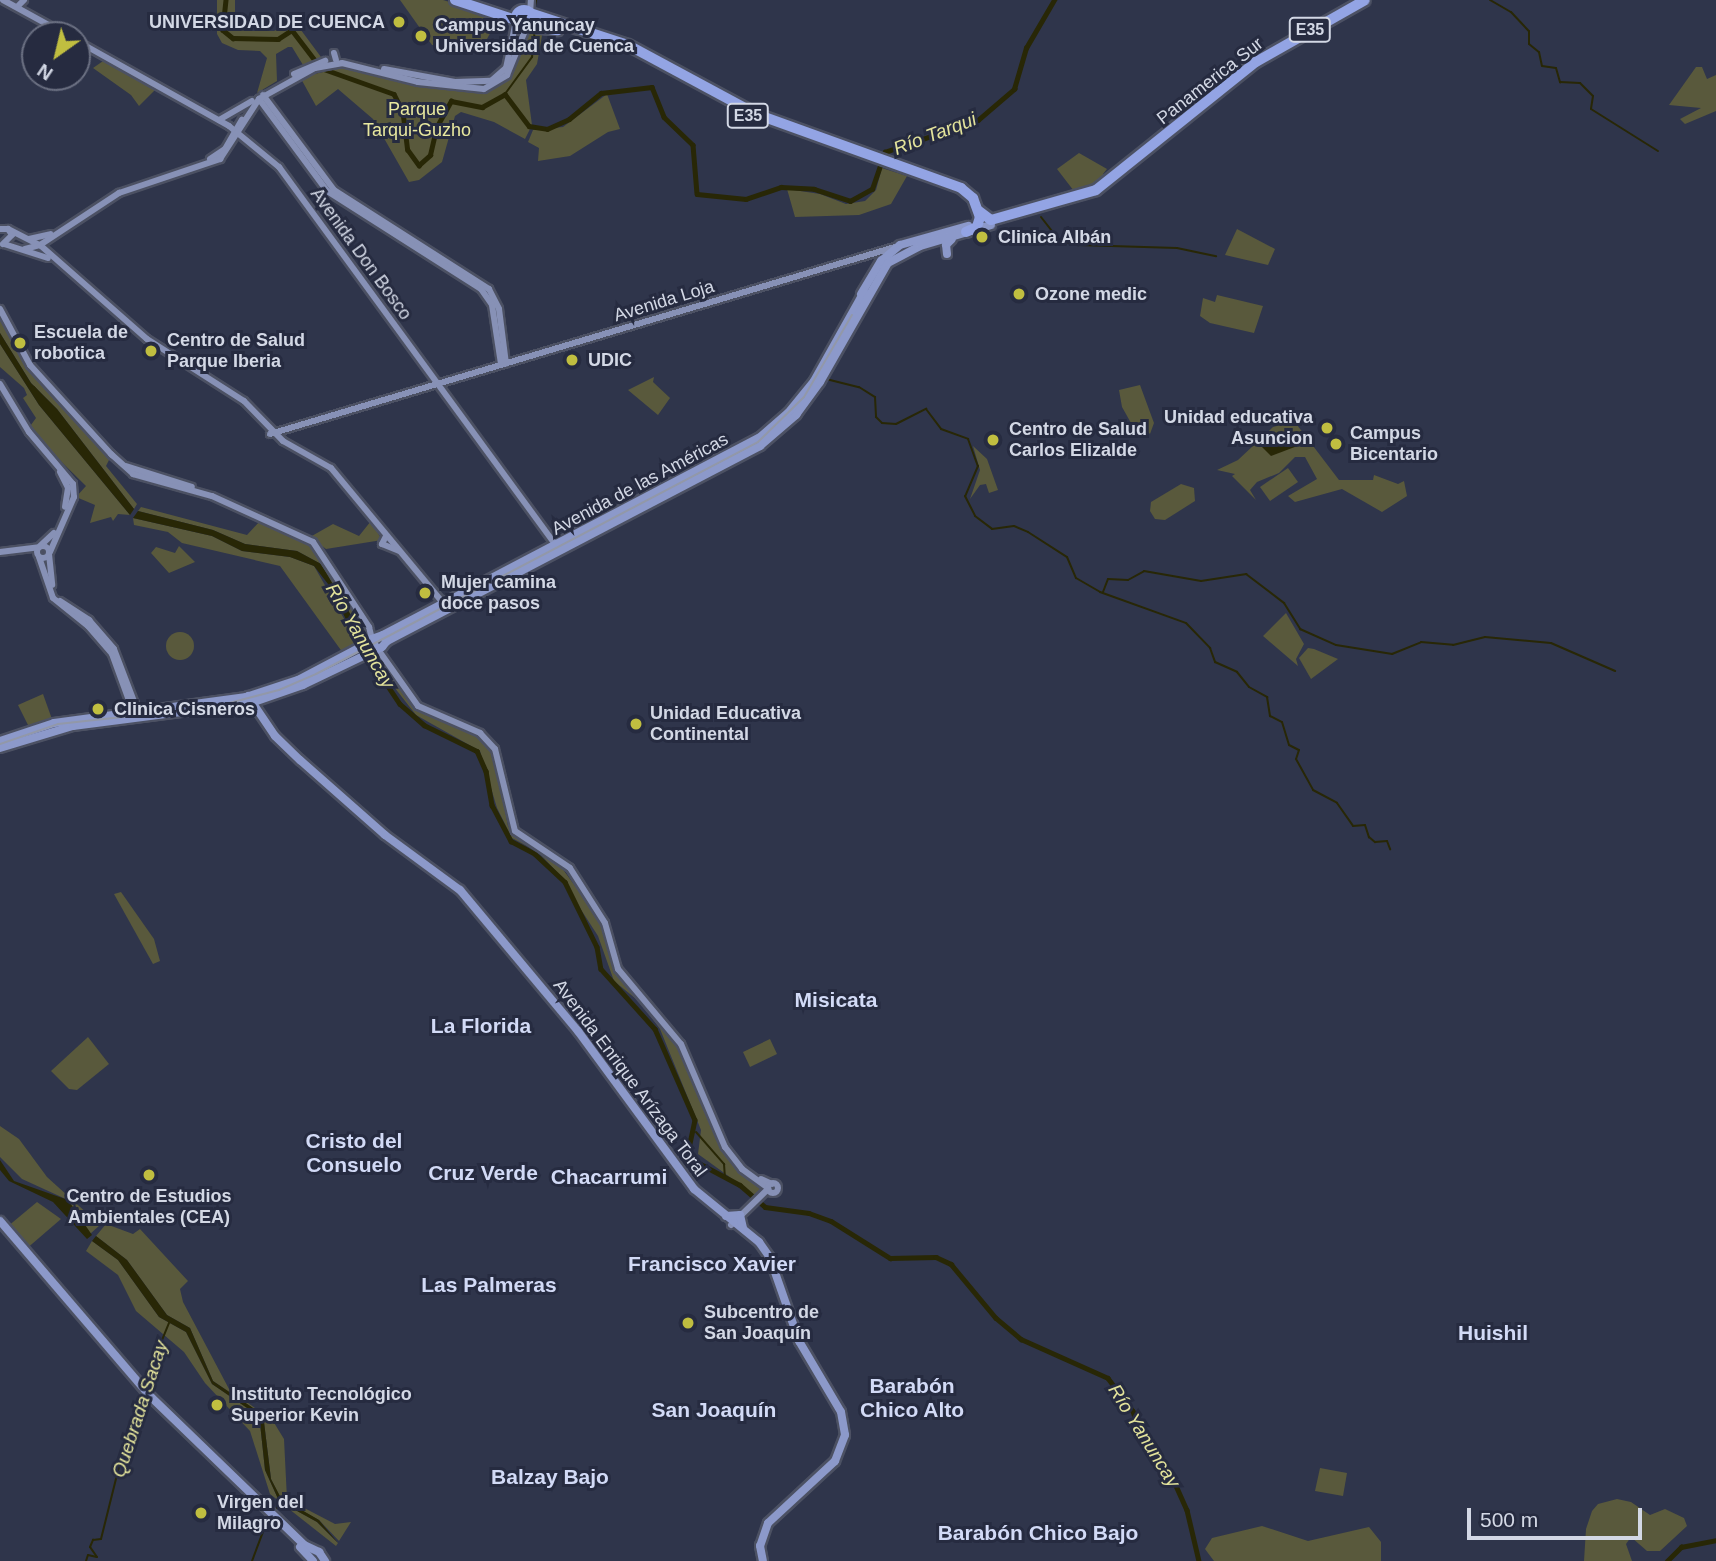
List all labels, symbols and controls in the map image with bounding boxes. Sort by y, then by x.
place label: UNIVERSIDAD DE CUENCA [149,11,385,33]
marker: UNIVERSIDAD DE CUENCA [391,14,407,30]
place label: Campus Yanuncay Universidad de Cuenca [435,15,634,58]
road number: E35 [1287,18,1333,42]
north arrow [21,21,91,91]
marker: Campus Yanuncay Universidad de Cuenca [413,28,429,44]
street label: Panamerica Sur [1153,33,1267,129]
text: N [34,60,57,85]
park label: Parque Tarqui-Guzho [363,99,471,142]
road number: E35 [725,104,771,128]
water label: Río Tarqui [890,108,980,160]
street label: Avenida Don Bosco [306,184,416,324]
place label: Clinica Albán [998,226,1112,248]
marker: Clinica Albán [972,227,992,247]
street label: Avenida Loja [611,276,717,326]
place label: Ozone medic [1035,283,1147,305]
marker: Ozone medic [1009,284,1029,304]
place label: Escuela de robotica [34,322,128,364]
place label: Centro de Salud Parque Iberia [167,330,305,372]
marker: Escuela de robotica [12,335,28,351]
marker: Centro de Salud Parque Iberia [141,341,161,361]
place label: UDIC [588,349,632,371]
marker: UDIC [562,350,582,370]
place label: Unidad educativa Asuncion [1164,407,1313,450]
place label: Centro de Salud Carlos Elizalde [1009,419,1147,462]
marker: Unidad educativa Asuncion [1319,420,1335,436]
place label: Campus Bicentario [1350,423,1438,466]
street label: Avenida de las Américas [548,428,732,540]
marker: Centro de Salud Carlos Elizalde [983,430,1003,450]
marker: Campus Bicentario [1328,436,1344,452]
place label: Mujer camina doce pasos [441,572,556,614]
water label: Río Yanuncay [321,579,399,693]
marker: Mujer camina doce pasos [415,583,435,603]
place label: Clinica Cisneros [114,698,255,720]
marker: Clinica Cisneros [88,699,108,719]
place label: Unidad Educativa Continental [650,703,801,746]
marker: Unidad Educativa Continental [628,716,644,732]
street label: Avenida Enrique Arízaga Toral [548,975,712,1181]
district label: Misicata [795,987,877,1013]
district label: La Florida [431,1013,531,1039]
district label: Cristo del Consuelo [306,1128,402,1178]
district label: Cruz Verde [428,1160,538,1186]
district label: Chacarrumi [551,1164,667,1190]
marker: Centro de Estudios Ambientales (CEA) [141,1167,157,1183]
place label: Centro de Estudios Ambientales (CEA) [66,1186,232,1228]
district label: Francisco Xavier [628,1251,796,1277]
district label: Las Palmeras [421,1272,557,1298]
place label: Subcentro de San Joaquín [704,1302,819,1344]
marker: Subcentro de San Joaquín [678,1313,698,1333]
district label: Huishil [1458,1320,1528,1346]
water label: Quebrada Sacay [107,1338,173,1480]
district label: Barabón Chico Alto [860,1373,964,1423]
water label: Río Yanuncay [1103,1380,1185,1492]
place label: Instituto Tecnológico Superior Kevin [231,1384,412,1426]
marker: Instituto Tecnológico Superior Kevin [209,1397,225,1413]
district label: San Joaquín [652,1397,776,1423]
district label: Balzay Bajo [491,1464,609,1490]
place label: Virgen del Milagro [217,1492,304,1534]
scale bar [1471,1494,1646,1538]
marker: Virgen del Milagro [191,1503,211,1523]
text: 500 m [1480,1508,1538,1531]
district label: Barabón Chico Bajo [938,1520,1138,1546]

